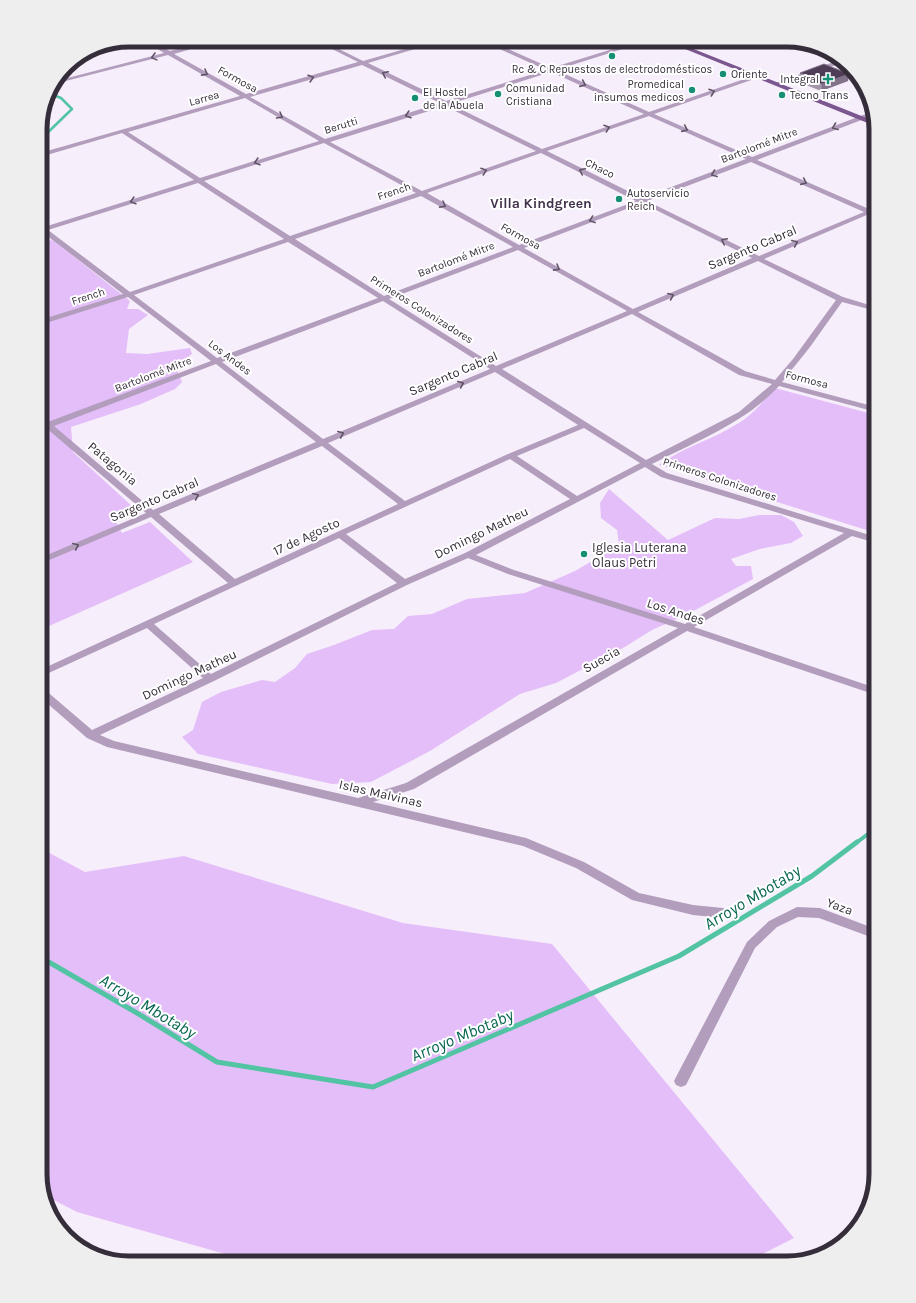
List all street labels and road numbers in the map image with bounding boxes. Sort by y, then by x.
street label: Formosa [216,63,260,96]
street label: Larrea [188,88,221,109]
street label: Berutti [323,114,360,137]
street label: Bartolomé Mitre [719,125,800,166]
street label: Chaco [583,156,617,181]
street label: French [376,180,413,203]
street label: Formosa [499,220,543,253]
street label: Sargento Cabral [706,222,799,273]
street label: Bartolomé Mitre [416,239,497,280]
street label: Primeros Colonizadores [368,272,476,346]
street label: French [70,285,106,308]
street label: Los Andes [206,337,254,378]
street label: Sargento Cabral [407,348,500,399]
street label: Bartolomé Mitre [113,354,194,395]
street label: Formosa [784,368,830,391]
street label: Patagonia [85,438,140,488]
street label: Primeros Colonizadores [661,455,778,504]
street label: Sargento Cabral [108,474,201,525]
street label: Domingo Matheu [432,503,531,562]
street label: 17 de Agosto [271,515,342,558]
street label: Los Andes [645,595,707,628]
street label: Suecia [580,643,622,676]
street label: Domingo Matheu [140,646,239,703]
street label: Islas Malvinas [338,777,424,810]
street label: Yaza [825,895,855,918]

